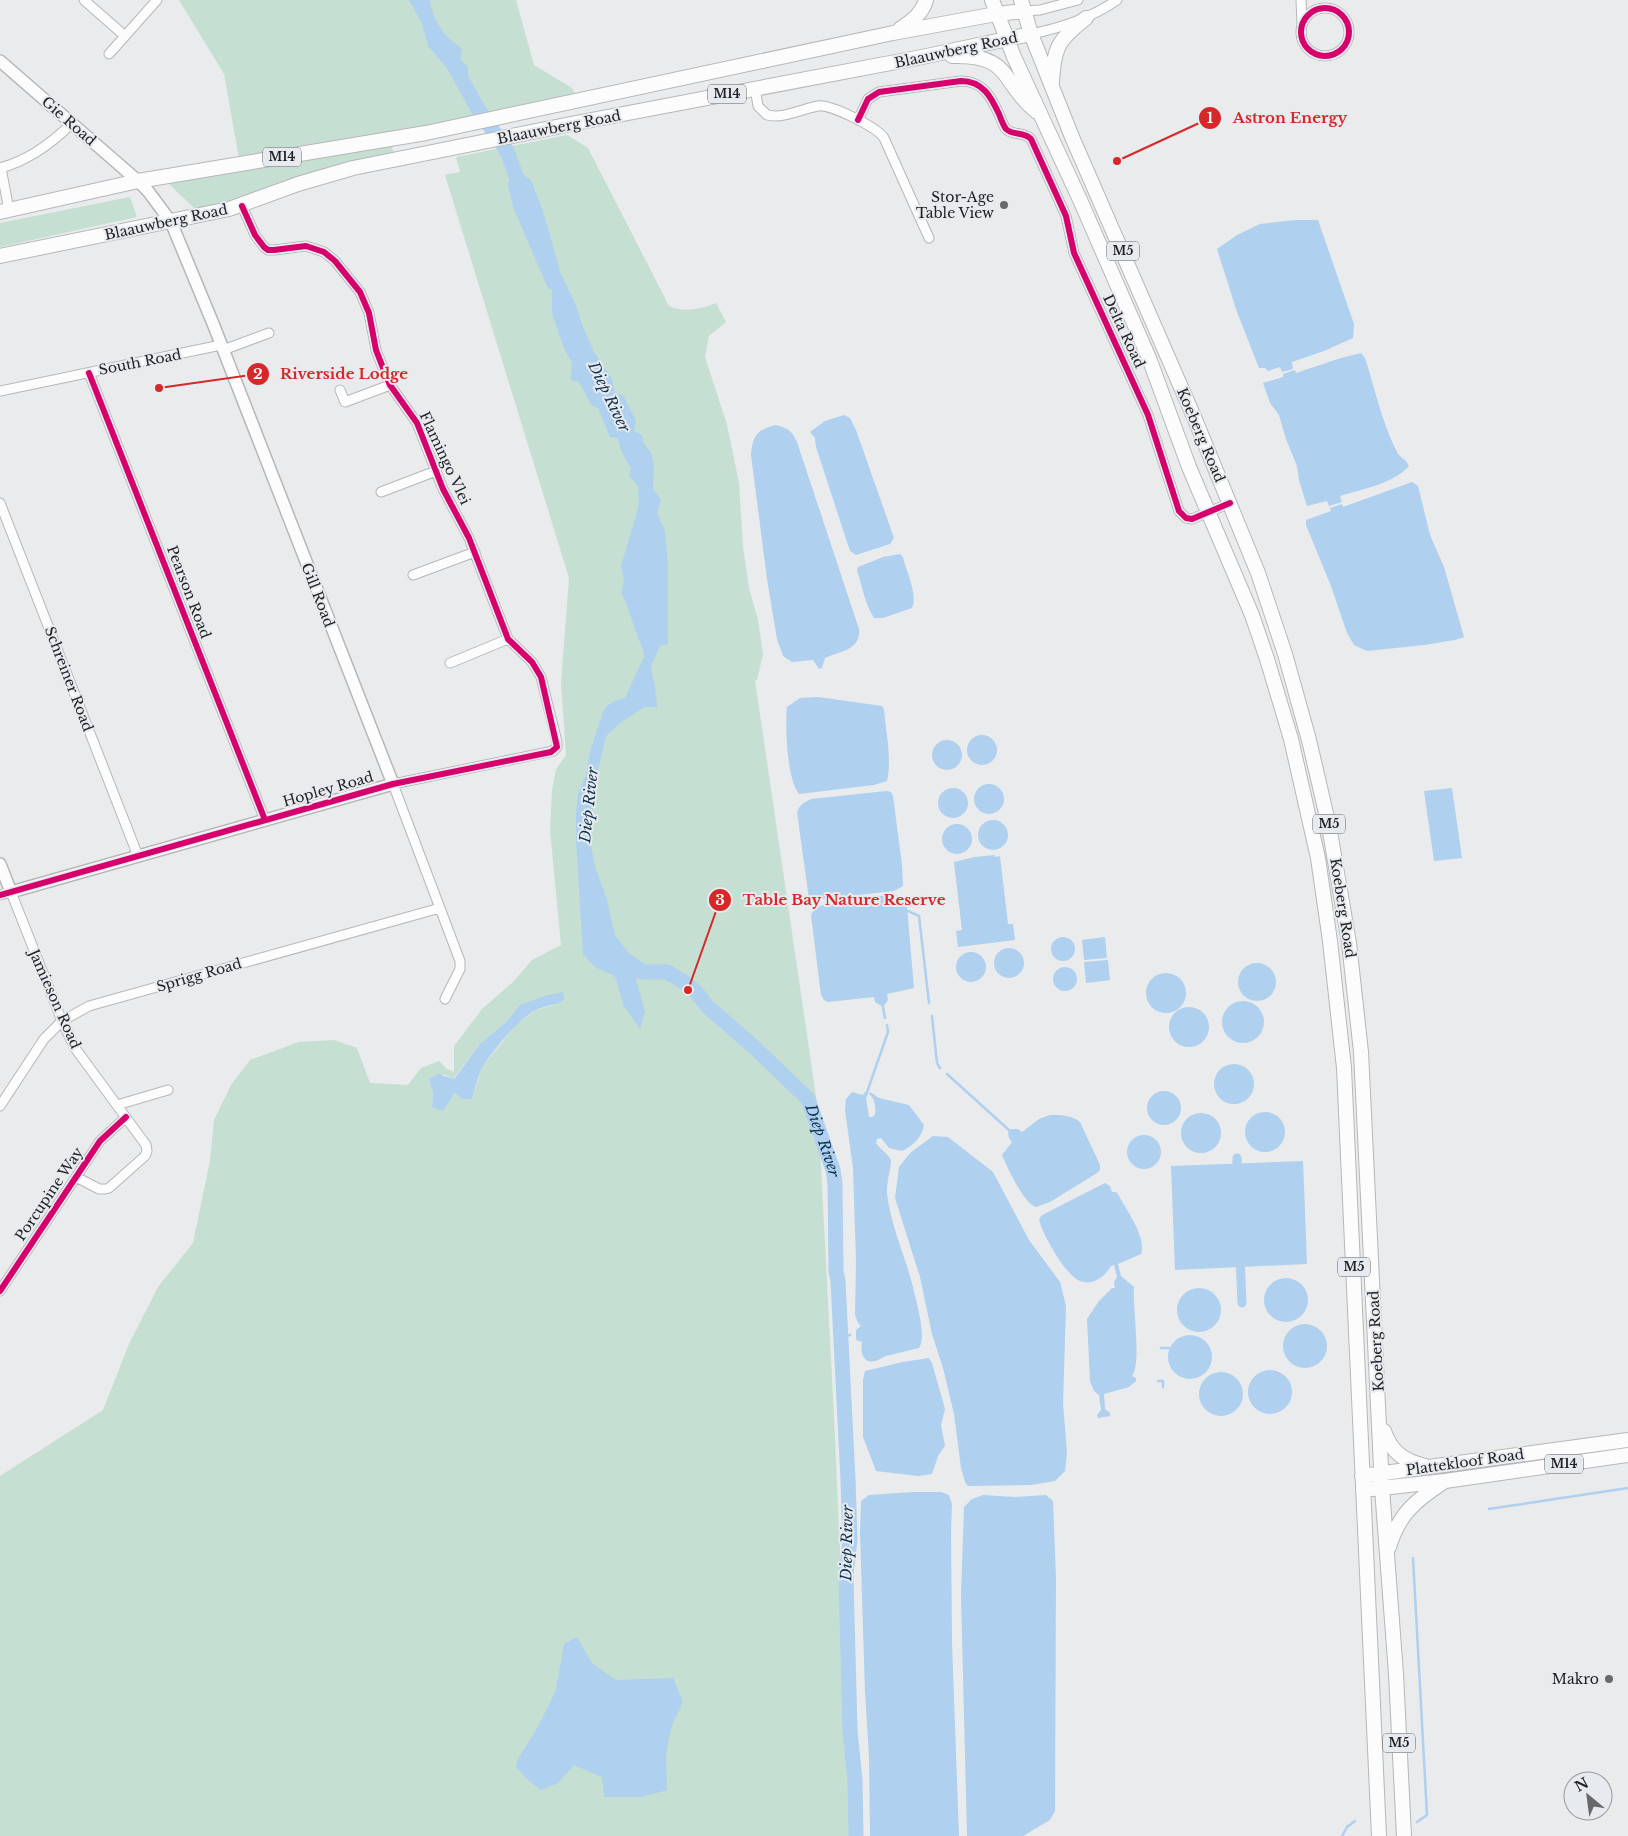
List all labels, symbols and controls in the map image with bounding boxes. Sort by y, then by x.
street label: Blaauwberg Road [893,28,1020,72]
road number: M14 [708,85,746,104]
street label: Gie Road [38,92,100,150]
callout: Astron Energy [1198,103,1357,133]
street label: Blaauwberg Road [496,106,623,148]
text: 1 [1207,108,1214,127]
text: Astron Energy [1232,108,1348,127]
road number: M14 [263,148,301,166]
place label: Stor-Age Table View [916,188,994,222]
marker: Stor-Age Table View [998,199,1010,211]
street label: Blaauwberg Road [103,200,230,244]
road number: M5 [1107,242,1139,260]
street label: Delta Road [1099,291,1149,371]
street label: South Road [97,345,183,379]
water label: Diep River [584,358,635,436]
callout: Riverside Lodge [245,359,418,389]
text: 2 [253,364,263,383]
text: Riverside Lodge [280,364,408,383]
street label: Koeberg Road [1173,385,1229,486]
street label: Flamingo Vlei [416,409,475,508]
street label: Pearson Road [163,543,215,642]
street label: Gill Road [298,560,339,630]
street label: Schreiner Road [41,624,97,734]
water label: Diep River [575,765,602,845]
street label: Hopley Road [281,767,376,811]
road number: M5 [1313,814,1345,834]
street label: Koeberg Road [1326,857,1360,960]
callout: Table Bay Nature Reserve [707,885,955,915]
text: 3 [715,890,725,909]
text: Table Bay Nature Reserve [743,890,946,909]
street label: Jamieson Road [24,945,85,1052]
street label: Sprigg Road [154,954,244,996]
water label: Diep River [801,1101,844,1179]
street label: Porcupine Way [11,1144,87,1244]
road number: M5 [1338,1258,1370,1276]
street label: Koeberg Road [1364,1290,1388,1392]
street label: Plattekloof Road [1405,1445,1526,1479]
road number: M14 [1545,1455,1583,1474]
water label: Diep River [836,1504,857,1582]
place label: Makro [1552,1670,1599,1688]
marker: Makro [1603,1673,1615,1685]
road number: M5 [1383,1734,1415,1752]
north arrow [1563,1771,1613,1821]
text: N [1572,1774,1592,1796]

